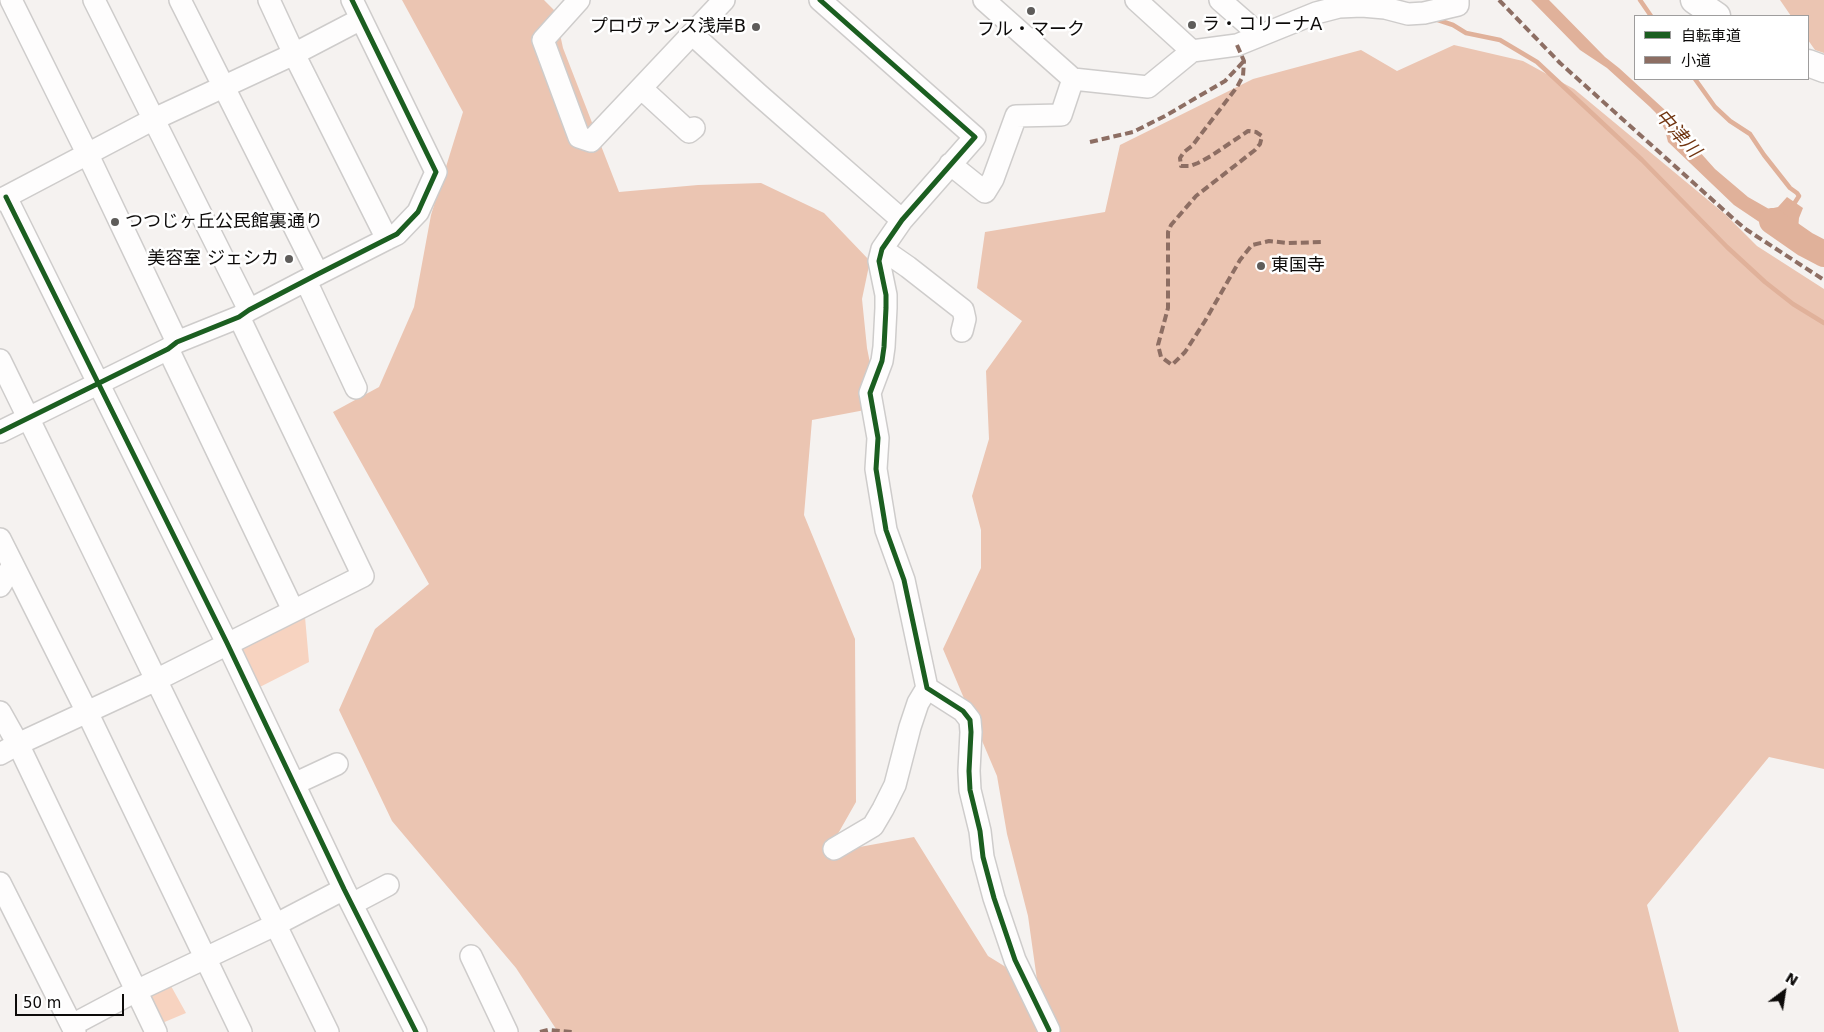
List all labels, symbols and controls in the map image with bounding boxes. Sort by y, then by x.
marker: フル・マーク [1025,5,1037,17]
place label: ラ・コリーナA [1202,14,1322,36]
legend [1634,15,1809,80]
place label: プロヴァンス浅岸B [590,16,746,38]
place label: フル・マーク [977,19,1085,41]
marker: ラ・コリーナA [1186,19,1198,31]
marker: プロヴァンス浅岸B [750,21,762,33]
text: 自転車道 [1681,27,1741,45]
text: 小道 [1681,52,1711,70]
water label: 中津川 [1649,105,1705,163]
place label: つつじヶ丘公民館裏通り [125,211,323,233]
marker: つつじヶ丘公民館裏通り [109,216,121,228]
place label: 美容室 ジェシカ [147,248,279,270]
marker: 美容室 ジェシカ [283,253,295,265]
place label: 東国寺 [1271,255,1325,277]
marker: 東国寺 [1255,260,1267,272]
north arrow [1759,967,1809,1017]
text: N [1783,969,1801,989]
scale bar [18,984,126,1016]
text: 50 m [23,994,61,1012]

